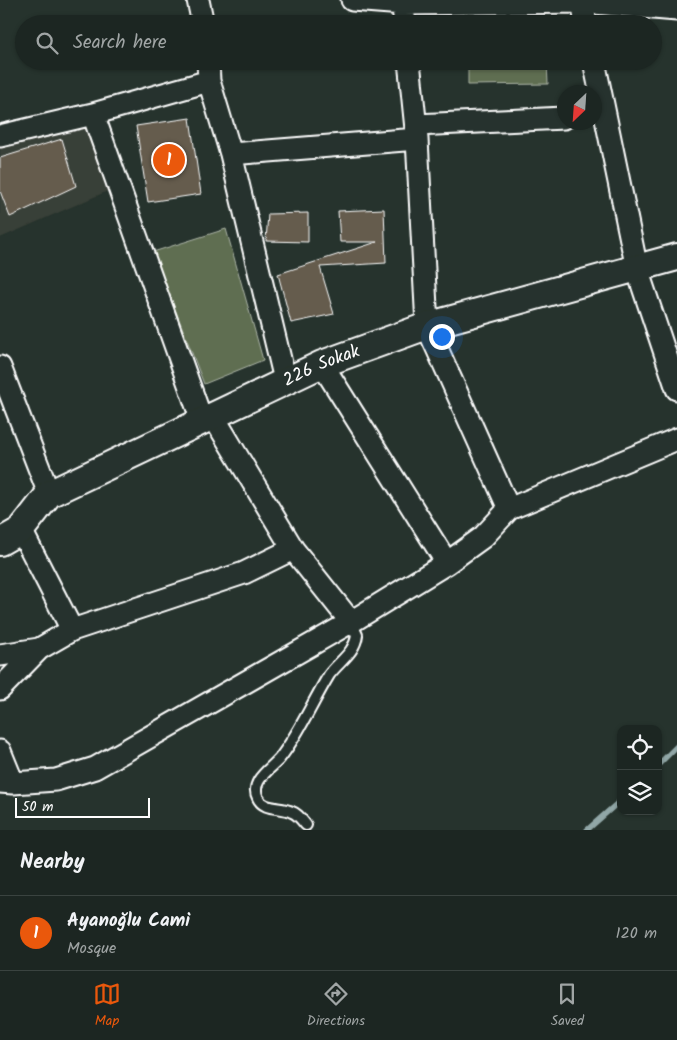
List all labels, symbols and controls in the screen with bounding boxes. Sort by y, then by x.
search box [15,15,662,70]
text: Search here [73,28,167,58]
icon: search [33,29,61,57]
north arrow [557,85,602,130]
pin: 1 [153,141,185,179]
your location [429,324,455,350]
street label: 226 Sokak [278,337,365,395]
map controls [617,725,662,815]
button: locate [617,725,662,770]
button: layers [617,770,662,815]
scale bar [15,795,150,818]
text: 50 m [22,796,53,818]
text: Nearby [20,846,85,879]
text: Ayanoğlu Cami [67,906,190,936]
text: 1 [34,921,38,946]
text: 120 m [616,921,657,946]
text: Mosque [67,936,116,961]
tab: Map [93,980,121,1032]
tab: Directions [307,980,365,1032]
tab: Saved [551,980,584,1032]

